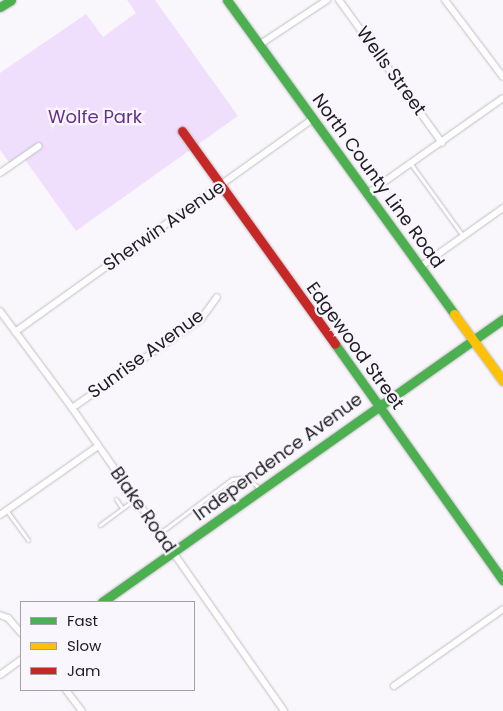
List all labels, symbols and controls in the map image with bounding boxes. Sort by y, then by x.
street label: Wells Street [352,22,430,120]
street label: North County Line Road [307,90,449,272]
park label: Wolfe Park [48,106,142,128]
street label: Sherwin Avenue [99,176,229,276]
street label: Edgewood Street [302,278,408,414]
street label: Sunrise Avenue [84,305,208,403]
street label: Independence Avenue [189,388,367,526]
street label: Blake Road [106,463,180,557]
legend [20,601,195,691]
text: Fast [67,610,98,631]
text: Slow [67,635,101,656]
text: Jam [67,660,101,681]

